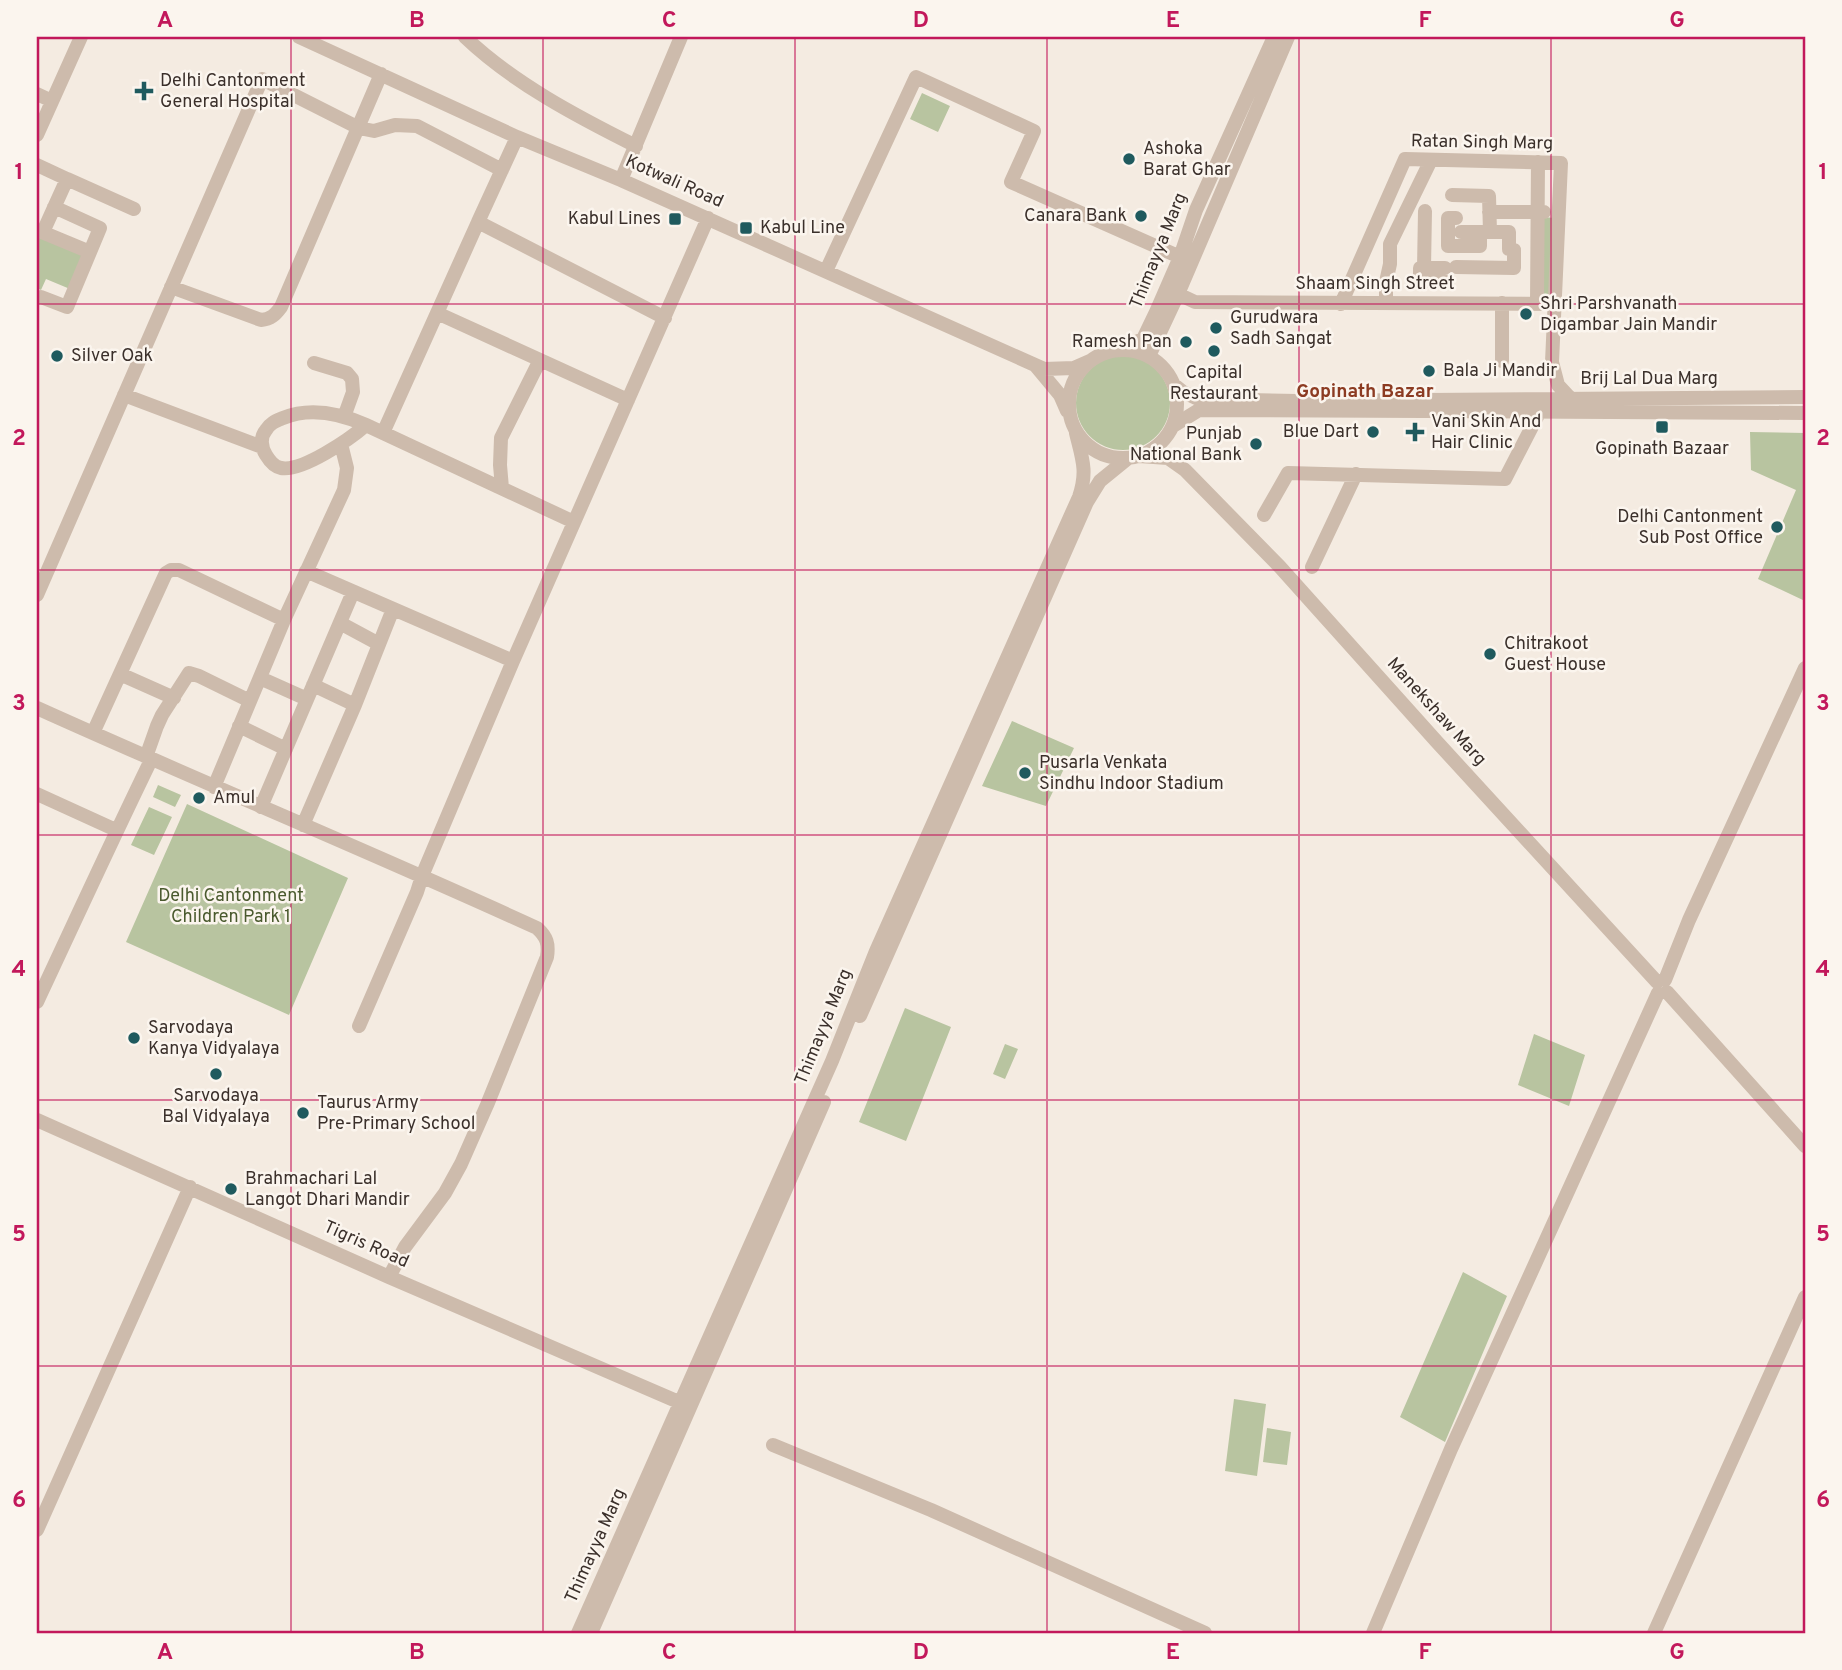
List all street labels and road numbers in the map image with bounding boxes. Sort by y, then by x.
street label: Ratan Singh Marg [1411,130,1553,156]
street label: Kotwali Road [621,150,727,214]
street label: Thimayya Marg [1125,190,1193,312]
street label: Shaam Singh Street [1295,273,1455,296]
street label: Brij Lal Dua Marg [1580,368,1718,391]
street label: Manekshaw Marg [1381,653,1491,771]
street label: Thimayya Marg [790,966,858,1088]
street label: Tigris Road [320,1216,412,1274]
street label: Thimayya Marg [560,1485,632,1607]

